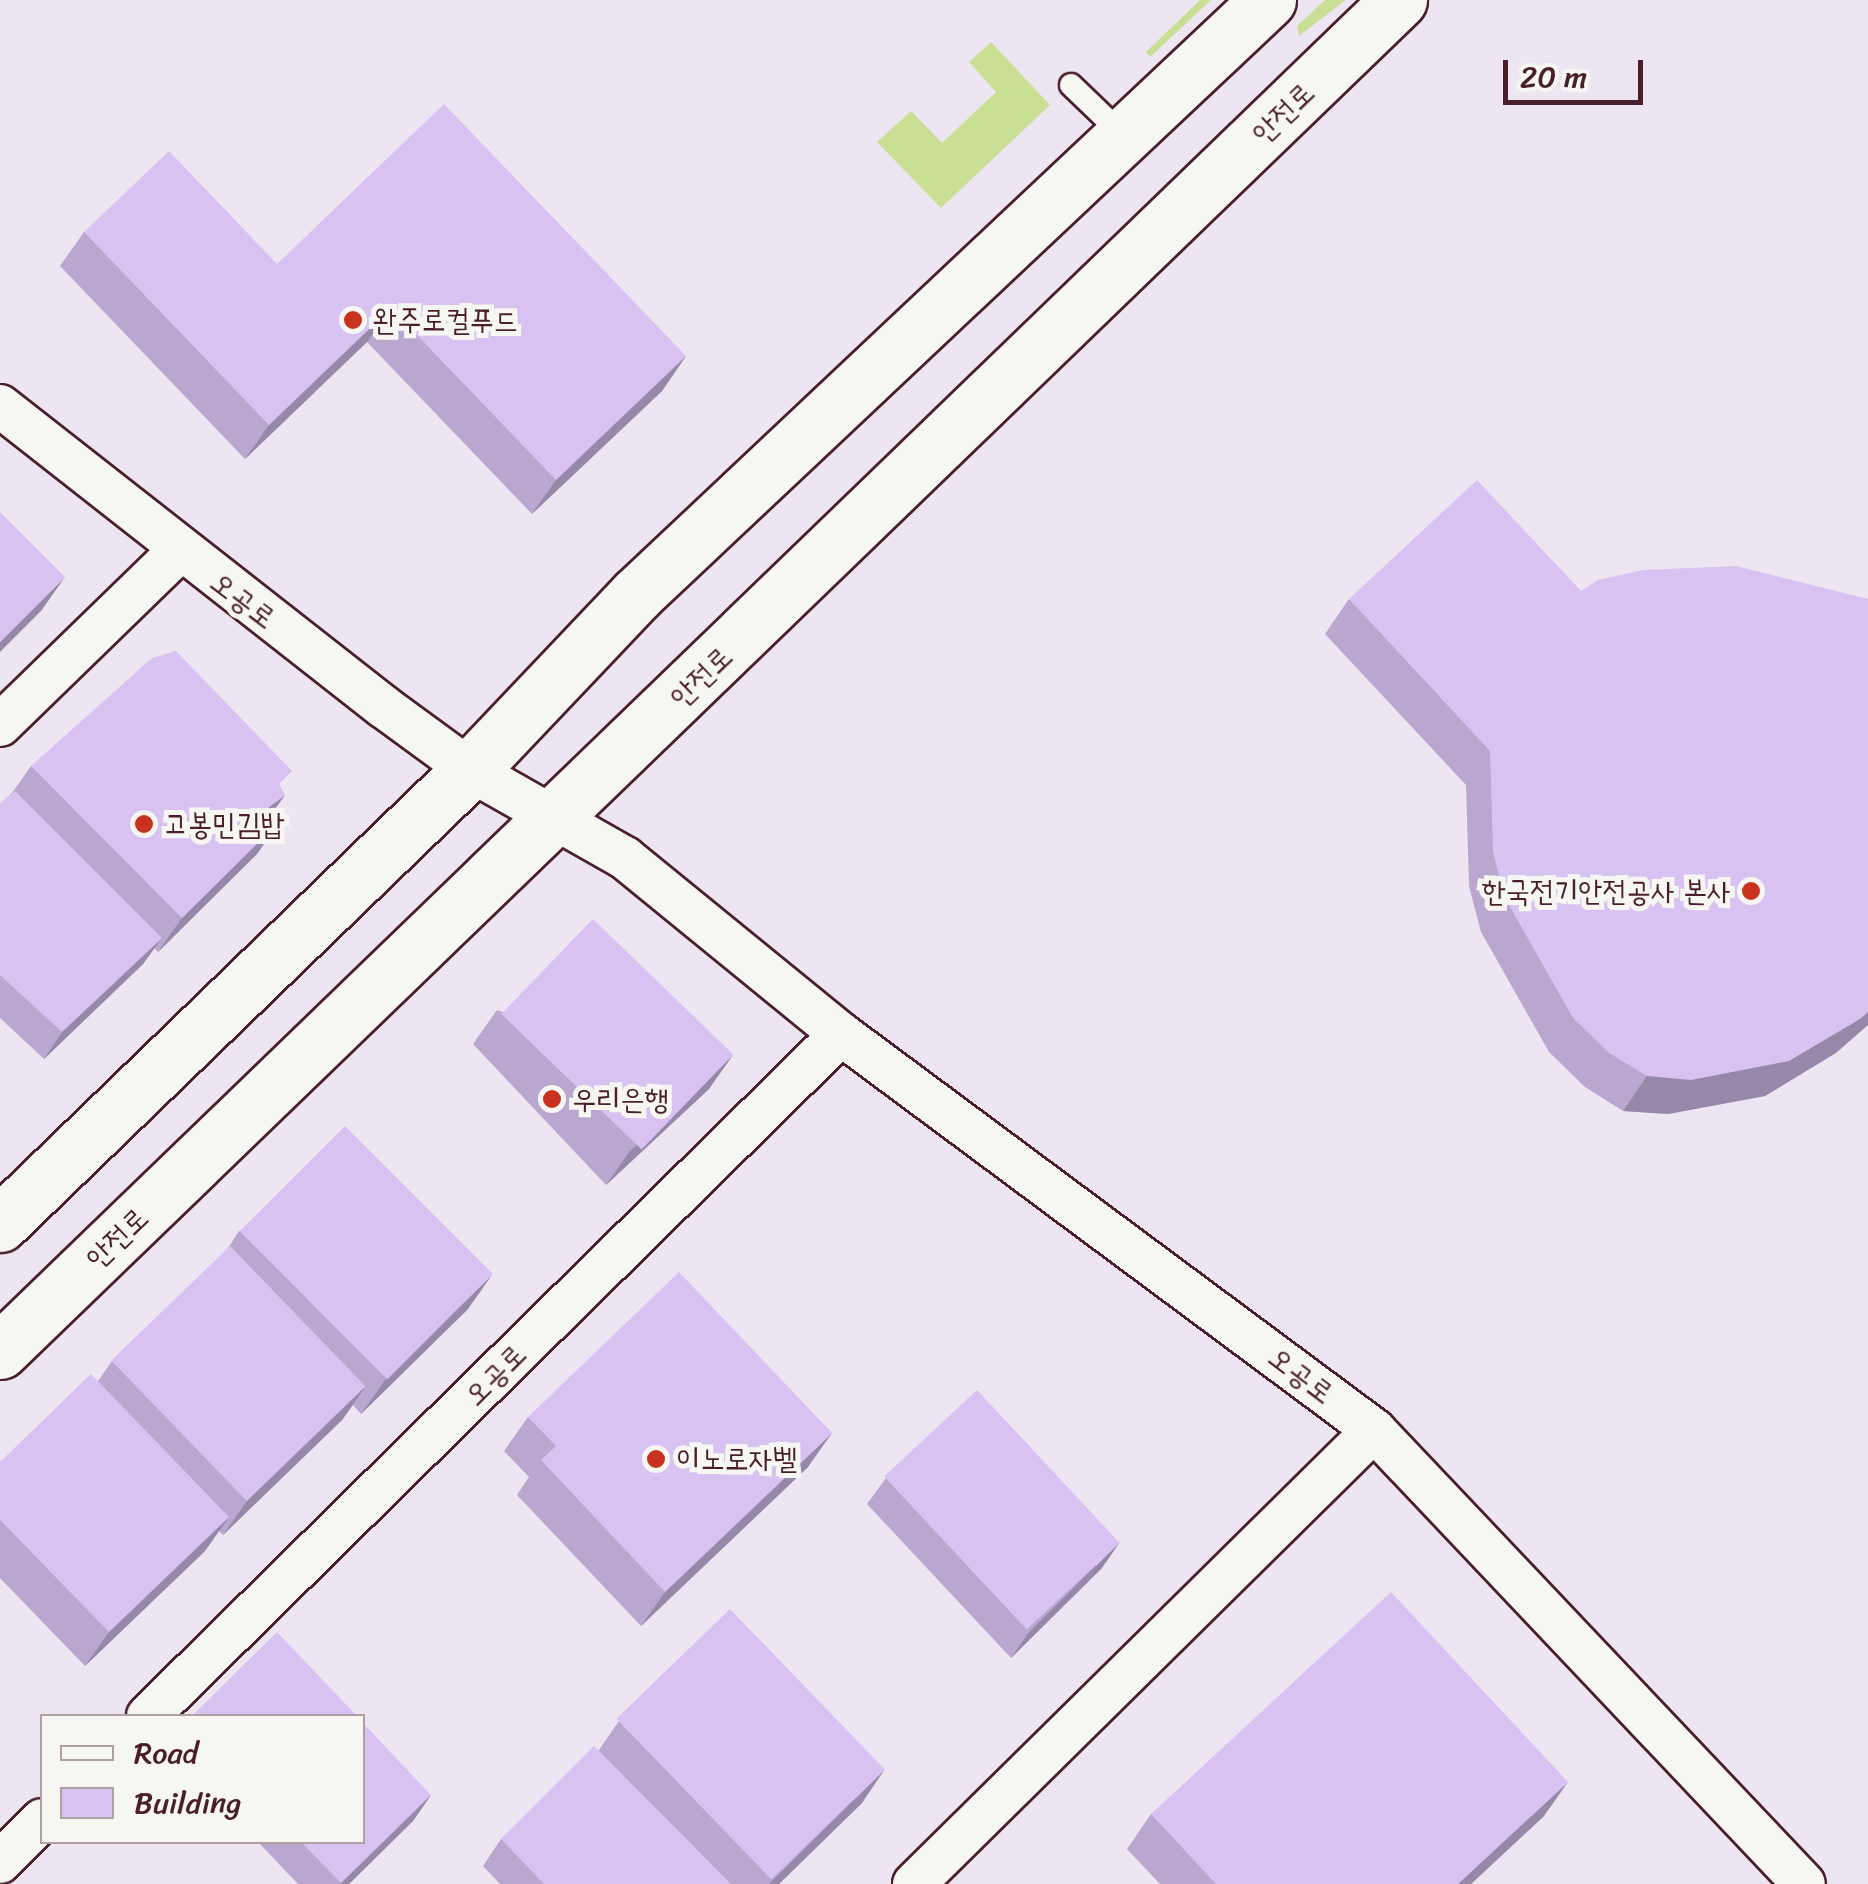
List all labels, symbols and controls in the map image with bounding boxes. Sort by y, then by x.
scale bar [1508,40,1648,102]
text: 20 m [1520,50,1587,104]
street label: 안전로 [1244,75,1322,151]
place label: 완주로컬푸드 [373,302,518,338]
marker: 완주로컬푸드 [342,309,364,331]
street label: 오공로 [203,564,283,636]
street label: 안전로 [662,639,740,715]
place label: 고봉민김밥 [164,806,285,842]
marker: 고봉민김밥 [133,813,155,835]
place label: 한국전기안전공사 본사 [1482,873,1731,909]
marker: 한국전기안전공사 본사 [1740,880,1762,902]
place label: 우리은행 [572,1081,669,1117]
marker: 우리은행 [541,1088,563,1110]
street label: 안전로 [78,1200,156,1276]
street label: 오공로 [457,1337,533,1413]
street label: 오공로 [1261,1339,1341,1411]
place label: 이노로자벨 [676,1441,797,1477]
marker: 이노로자벨 [645,1448,667,1470]
legend [40,1714,365,1844]
text: Road [134,1726,198,1780]
text: Building [134,1776,241,1830]

